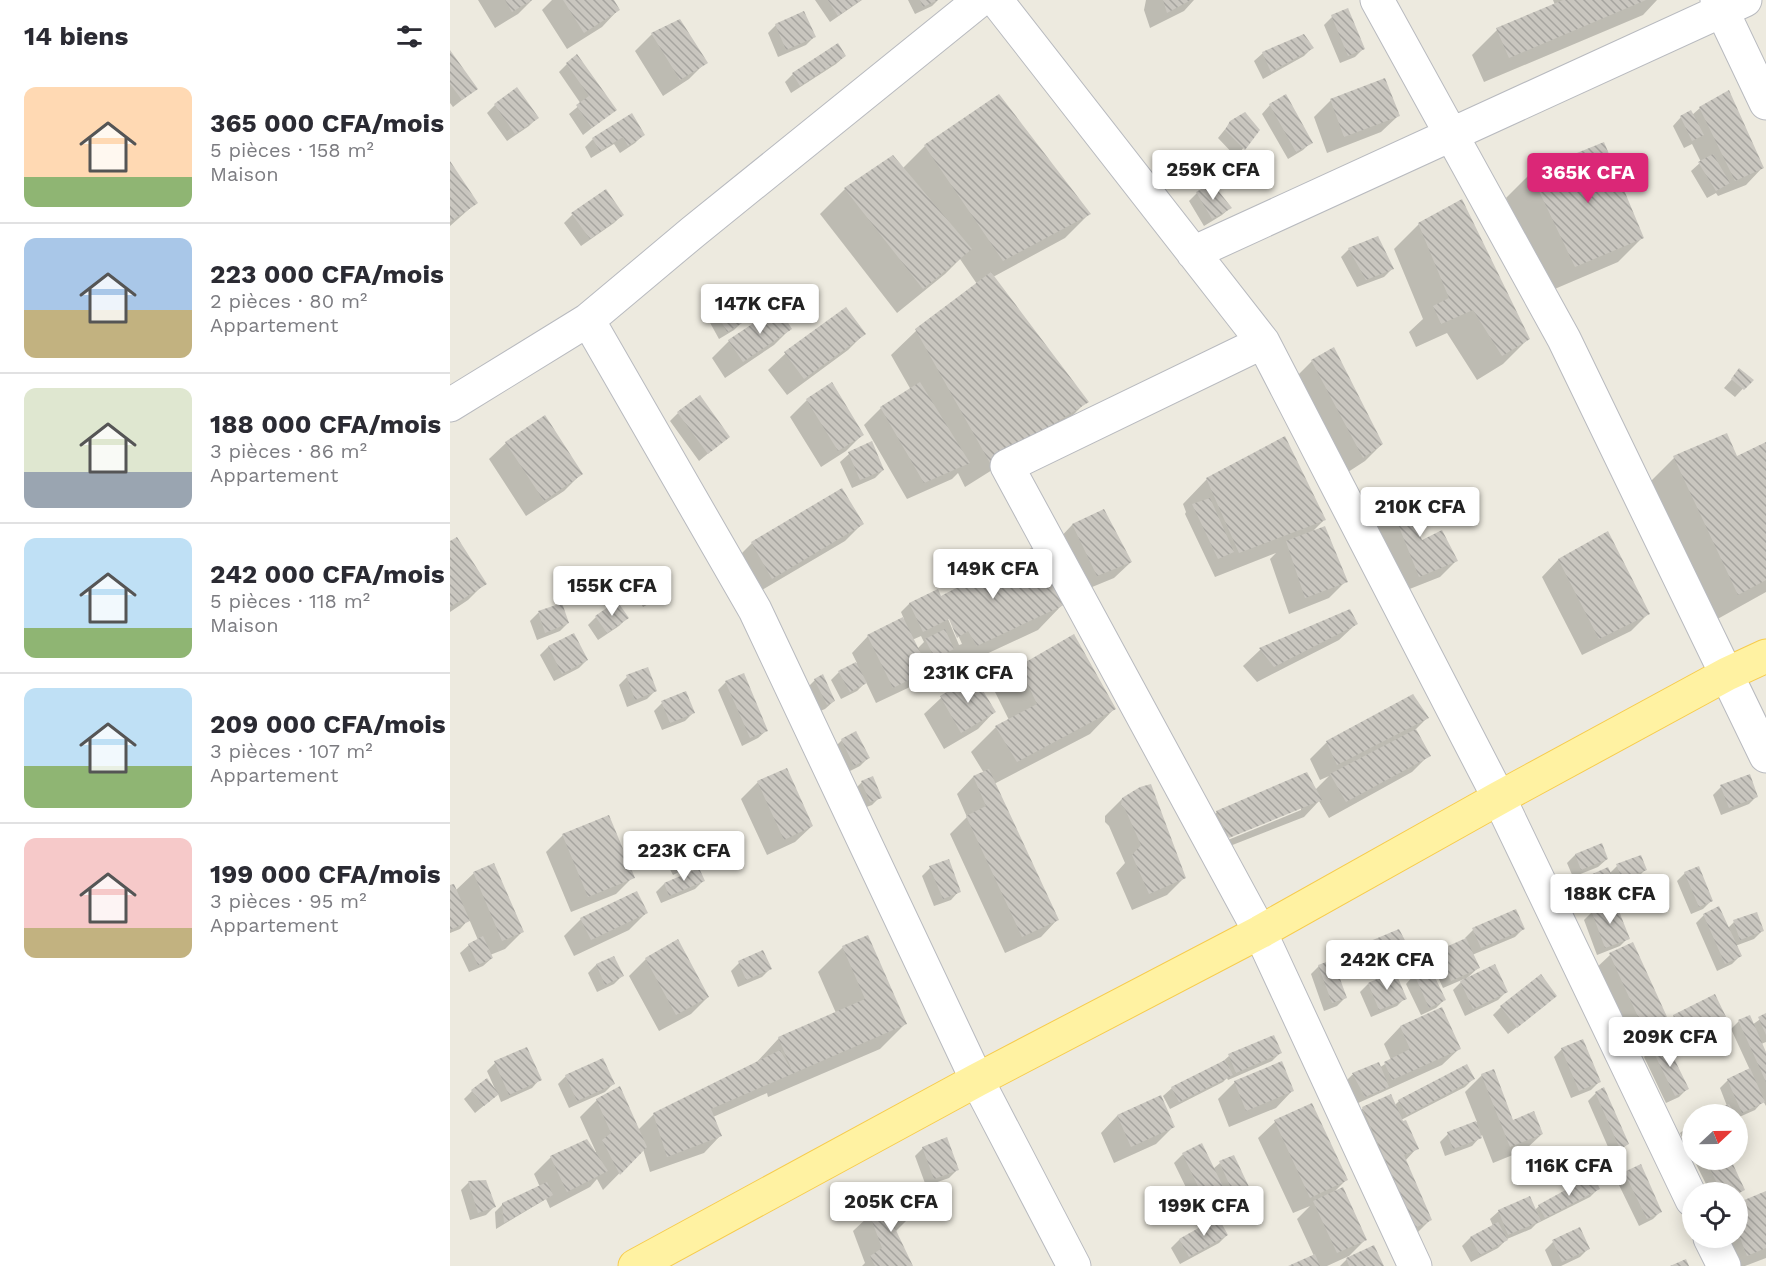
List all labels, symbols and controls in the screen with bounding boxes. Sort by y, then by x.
icon: filters [393,20,426,53]
text: 14 biens [24,21,128,51]
text: 365 000 CFA/mois [210,108,444,138]
icon: home [72,111,144,183]
text: 5 pièces · 158 m² [210,138,374,162]
pin: 259K CFA [1151,150,1275,201]
pin: 365K CFA [1526,153,1650,204]
text: 259K CFA [1166,157,1260,181]
text: 365K CFA [1541,160,1635,184]
text: Maison [210,162,279,186]
text: 223 000 CFA/mois [210,259,444,289]
icon: home [72,262,144,334]
pin: 147K CFA [698,284,822,335]
text: 2 pièces · 80 m² [210,289,367,313]
text: 147K CFA [715,291,805,315]
text: Appartement [210,313,338,337]
text: 188 000 CFA/mois [210,409,441,439]
icon: home [72,412,144,484]
text: 3 pièces · 86 m² [210,439,367,463]
text: Appartement [210,463,338,487]
pin: 210K CFA [1358,487,1482,538]
text: 210K CFA [1374,494,1466,518]
pin: 149K CFA [931,549,1055,600]
text: 149K CFA [947,556,1039,580]
text: 242 000 CFA/mois [210,559,445,589]
icon: home [72,562,144,634]
pin: 155K CFA [550,566,674,617]
text: 155K CFA [567,573,657,597]
text: 5 pièces · 118 m² [210,589,370,613]
text: Maison [210,613,279,637]
pin: 231K CFA [906,653,1030,704]
text: 231K CFA [923,660,1013,684]
text: 209 000 CFA/mois [210,709,446,739]
icon: home [72,712,144,784]
text: 3 pièces · 107 m² [210,739,373,763]
text: Appartement [210,763,338,787]
pin: 223K CFA [622,831,746,882]
text: 223K CFA [637,838,731,862]
text: 199 000 CFA/mois [210,859,441,889]
icon: home [72,862,144,934]
pin: 188K CFA [1548,874,1672,925]
text: 188K CFA [1564,881,1656,905]
text: 3 pièces · 95 m² [210,889,366,913]
text: Appartement [210,913,338,937]
pin: 242K CFA [1325,940,1449,991]
text: 242K CFA [1340,947,1434,971]
pin: 209K CFA [1608,1017,1732,1068]
text: 209K CFA [1623,1024,1717,1048]
north arrow [1682,1104,1748,1170]
map controls [1682,1104,1748,1248]
pin: 116K CFA [1507,1146,1631,1197]
text: 116K CFA [1525,1153,1613,1177]
pin: 205K CFA [829,1182,953,1233]
button: locate [1682,1182,1748,1248]
pin: 199K CFA [1142,1186,1266,1237]
text: 205K CFA [844,1189,938,1213]
text: 199K CFA [1159,1193,1249,1217]

